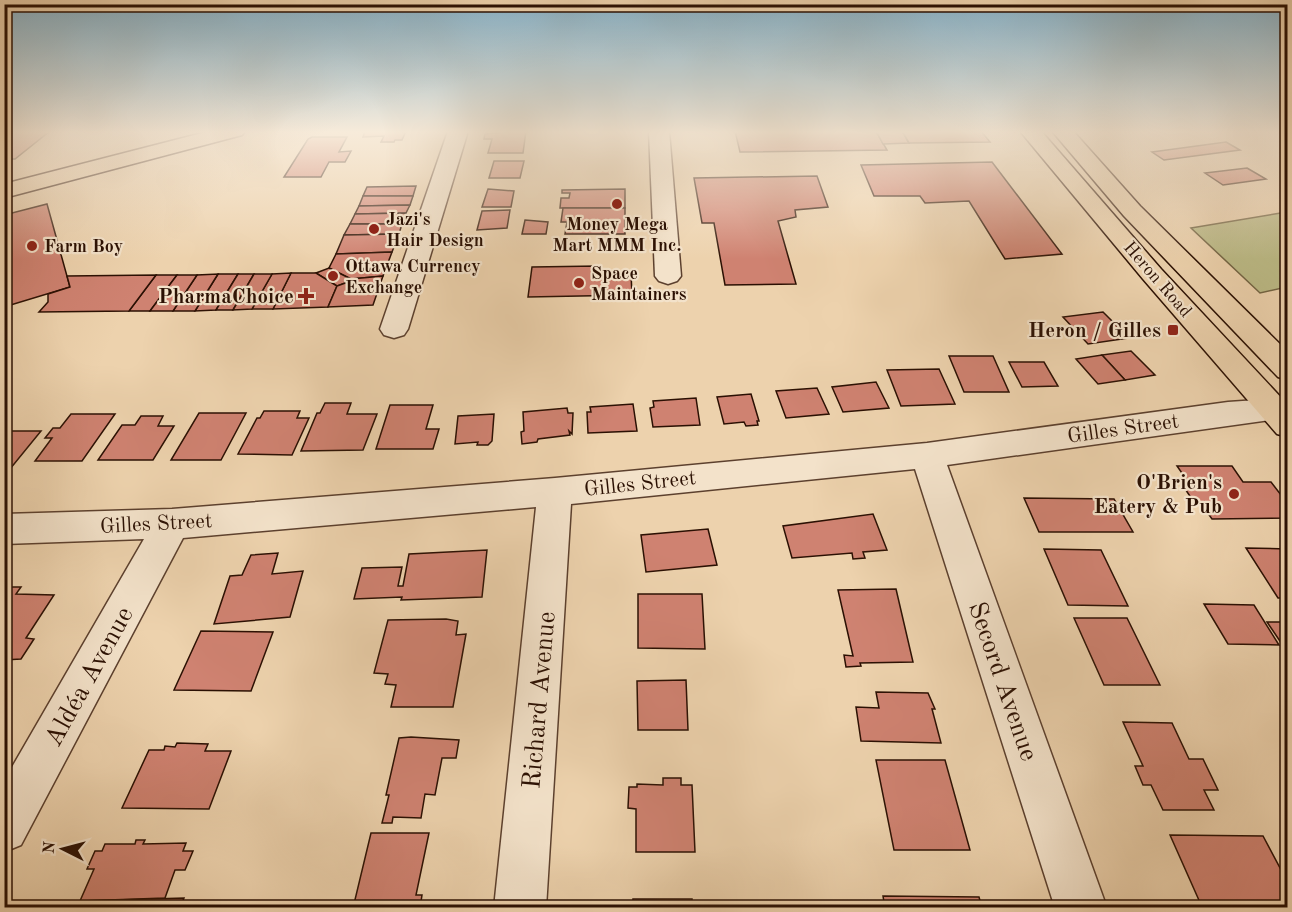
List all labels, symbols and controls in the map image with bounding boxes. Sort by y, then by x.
marker: Money Mega Mart MMM Inc. [610,197,624,211]
place label: Jazi's Hair Design [386,211,484,250]
place label: Money Mega Mart MMM Inc. [552,216,682,255]
marker: Jazi's Hair Design [367,222,381,236]
place label: Farm Boy [44,238,123,256]
street label: Heron Road [1120,238,1195,321]
marker: Farm Boy [25,239,39,253]
place label: Ottawa Currency Exchange [345,258,481,297]
place label: Space Maintainers [591,265,687,304]
marker: Ottawa Currency Exchange [326,269,340,283]
marker: Space Maintainers [572,276,586,290]
place label: PharmaChoice [158,287,294,308]
marker: PharmaChoice [299,289,313,303]
place label: Heron / Gilles [1028,321,1161,342]
marker: Heron / Gilles [1166,323,1180,337]
street label: Gilles Street [1066,411,1180,448]
street label: Gilles Street [583,468,697,501]
place label: O'Brien's Eatery & Pub [1094,473,1222,518]
marker: O'Brien's Eatery & Pub [1227,487,1241,501]
street label: Gilles Street [99,511,213,538]
street label: Secord Avenue [963,599,1041,765]
street label: Aldéa Avenue [41,603,139,751]
street label: Richard Avenue [519,610,561,790]
north arrow [33,819,93,879]
text: N [41,840,59,855]

